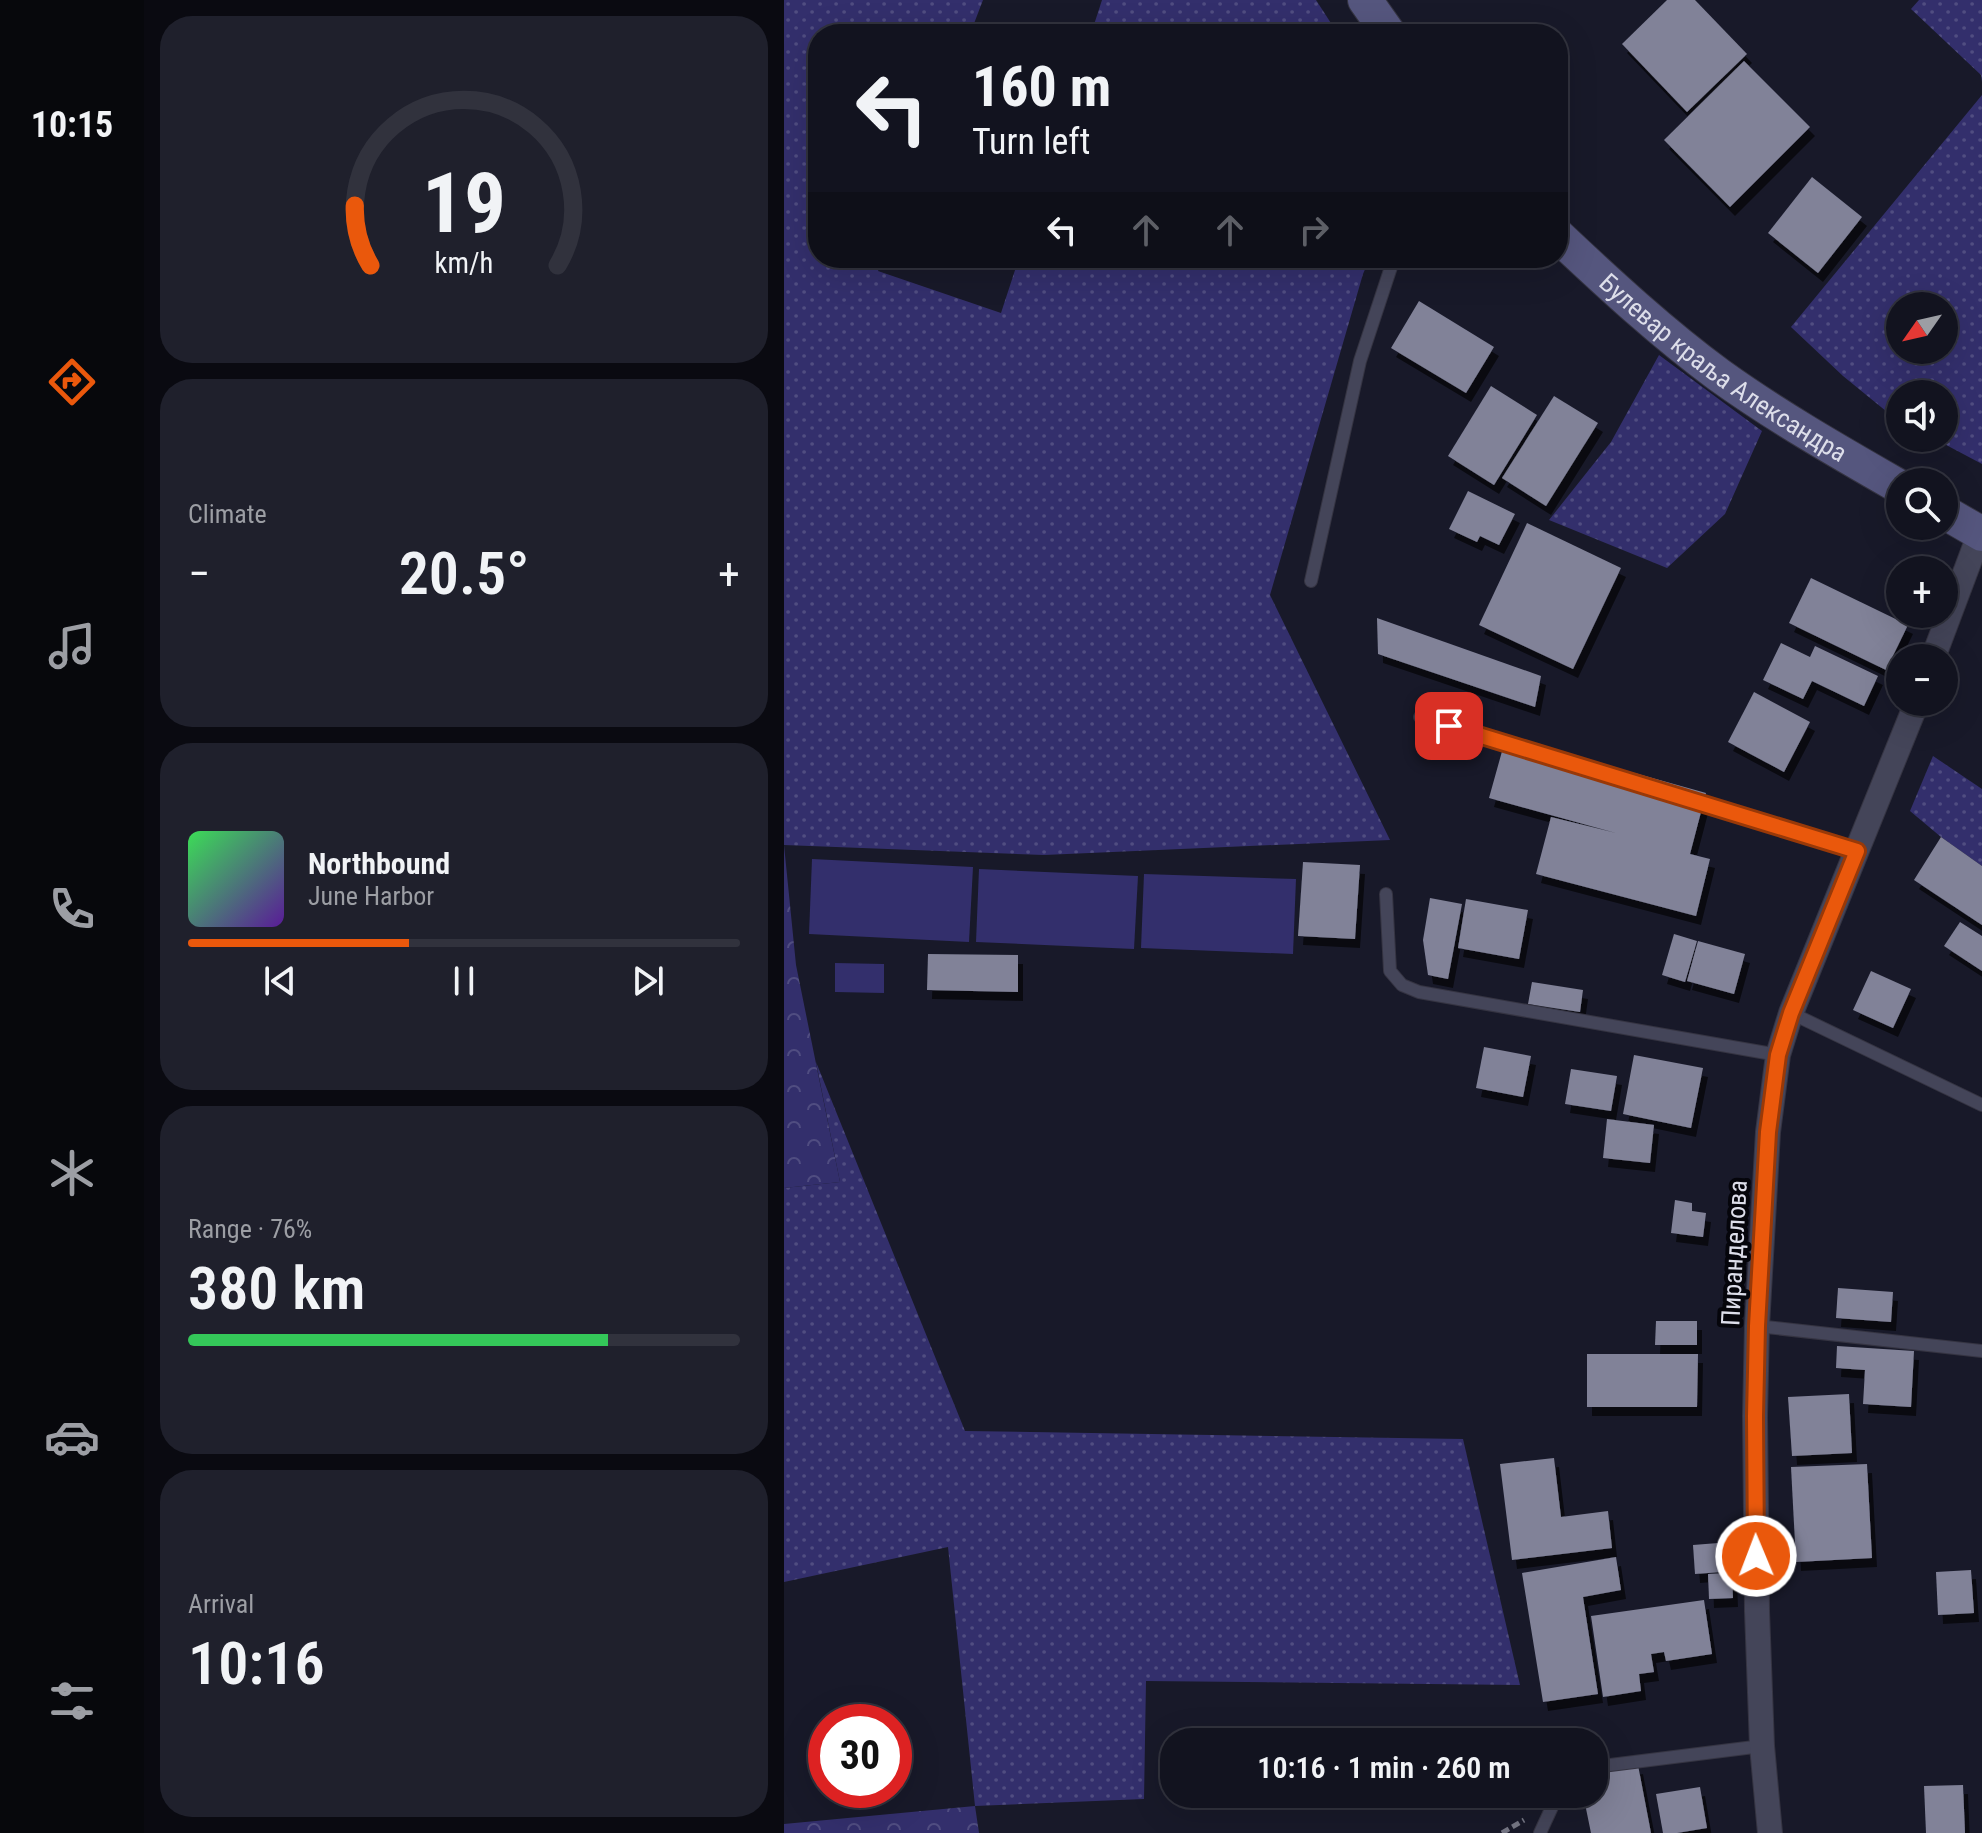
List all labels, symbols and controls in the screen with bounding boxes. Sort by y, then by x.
text: 160 m [972,54,1111,120]
icon: left [840,56,944,160]
text: 10:15 [31,104,113,146]
text: Turn left [972,121,1090,163]
text: 19 [422,154,506,251]
icon: left [1040,208,1084,252]
icon: ahead [1124,208,1168,252]
icon: ahead [1208,208,1252,252]
icon: right [1292,208,1336,252]
text: km/h [435,246,493,280]
street label: Булевар краља Александра [1593,267,1852,468]
north arrow [1886,292,1958,364]
map controls [1886,292,1958,716]
icon: directions [44,354,100,410]
button: sound [1886,380,1958,452]
button: search [1886,468,1958,540]
text: Climate [188,499,267,529]
text: 20.5° [399,538,529,609]
text: − [188,548,210,600]
text: + [718,548,740,600]
button: + [1886,556,1958,628]
icon: music [44,618,100,674]
button: − [1886,644,1958,716]
pin [1415,692,1483,760]
icon: arrive [1427,704,1471,748]
text: Northbound [308,846,450,881]
icon: phone [44,881,100,937]
text: June Harbor [308,881,434,911]
icon: previous [258,959,302,1003]
icon: pause [442,959,486,1003]
icon: next [626,959,670,1003]
icon: climate [44,1145,100,1201]
street label: Пиранделова [1715,1179,1753,1327]
text: Range · 76% [188,1214,312,1244]
text: 380 km [188,1253,365,1324]
icon: car [44,1409,100,1465]
position arrow [1714,1514,1798,1598]
text: Arrival [188,1589,254,1619]
text: 10:16 [188,1628,325,1699]
icon: filters [44,1673,100,1729]
speed limit sign: 30 [808,1704,912,1808]
text: 10:16 · 1 min · 260 m [1257,1750,1511,1785]

